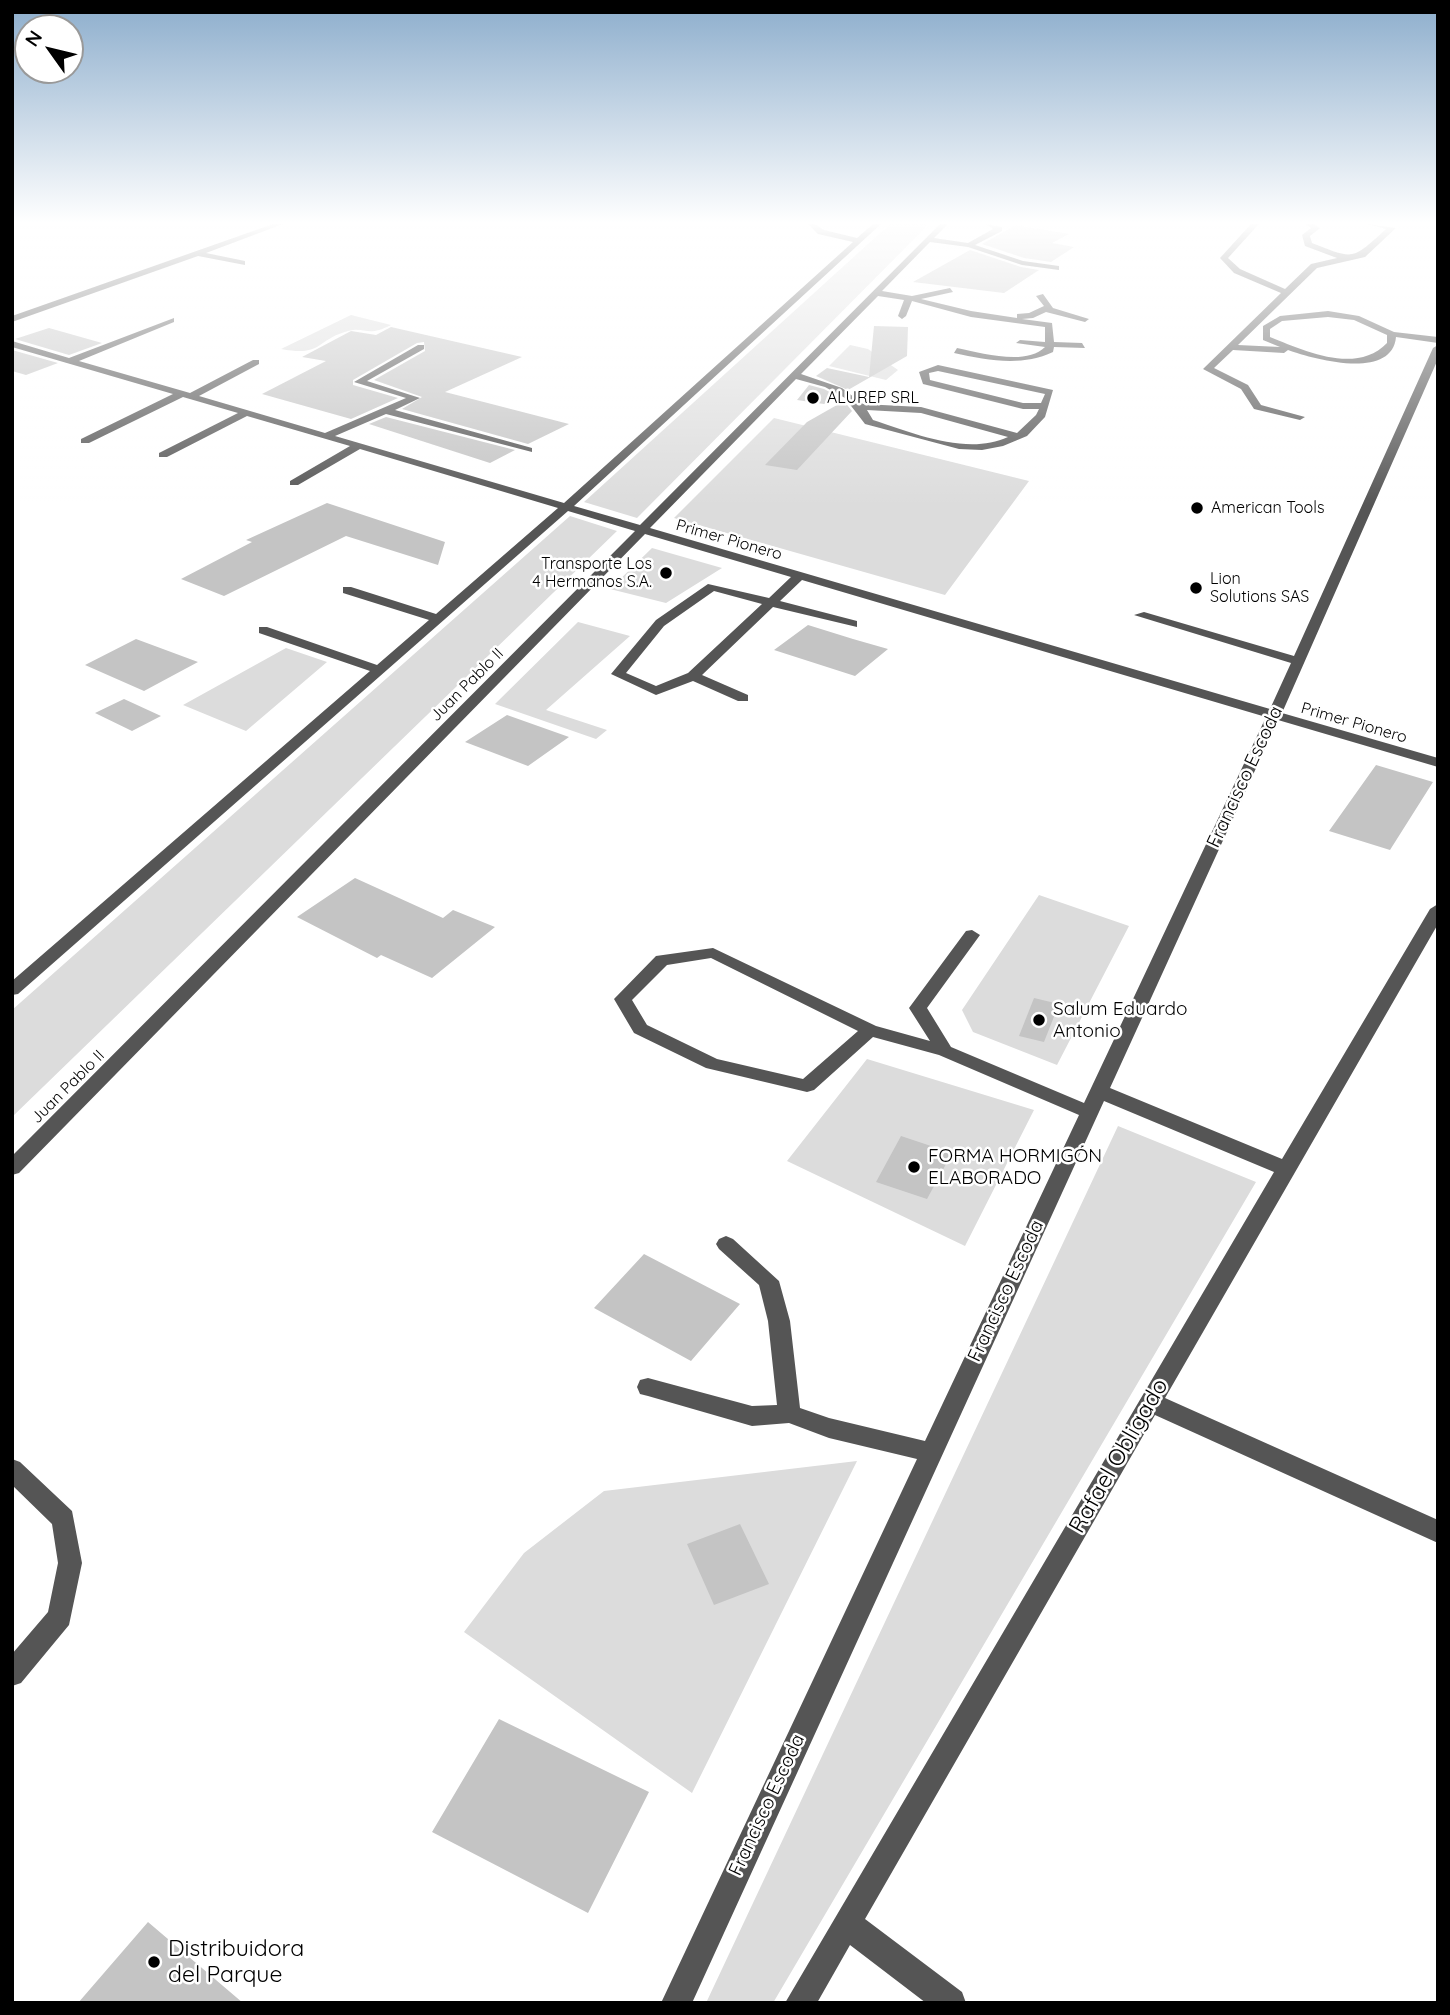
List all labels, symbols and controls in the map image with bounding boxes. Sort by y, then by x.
north arrow [14,14,84,84]
text: N [19,26,47,51]
place label: ALUREP SRL [827,388,919,408]
marker: ALUREP SRL [805,390,821,406]
place label: American Tools [1211,498,1324,518]
marker: American Tools [1189,500,1205,516]
street label: Primer Pionero [674,516,784,564]
place label: Transporte Los 4 Hermanos S.A. [532,554,652,592]
marker: Transporte Los 4 Hermanos S.A. [658,565,674,581]
place label: Lion Solutions SAS [1210,569,1309,607]
marker: Lion Solutions SAS [1188,580,1204,596]
street label: Juan Pablo II [426,644,508,726]
street label: Primer Pionero [1299,699,1409,747]
street label: Francisco Escoda [1202,703,1288,851]
place label: Salum Eduardo Antonio [1053,998,1188,1042]
marker: Salum Eduardo Antonio [1031,1012,1047,1028]
street label: Juan Pablo II [27,1046,109,1128]
place label: FORMA HORMIGÓN ELABORADO [928,1145,1102,1189]
marker: FORMA HORMIGÓN ELABORADO [906,1159,922,1175]
street label: Francisco Escoda [963,1217,1049,1365]
street label: Rafael Obligado [1064,1374,1174,1538]
street label: Francisco Escoda [724,1731,810,1879]
place label: Distribuidora del Parque [168,1935,304,1989]
marker: Distribuidora del Parque [146,1954,162,1970]

